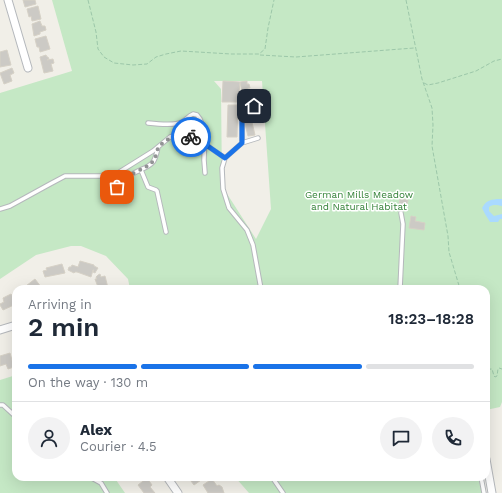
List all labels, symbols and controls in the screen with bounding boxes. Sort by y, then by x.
pin [237,89,271,123]
icon: home [243,95,265,117]
courier [171,117,211,157]
icon: bike [180,126,202,148]
pin [100,170,134,204]
icon: bag [106,176,128,198]
park label: German Mills Meadow and Natural Habitat [305,189,414,212]
text: Arriving in [28,297,92,312]
text: 18:23–18:28 [388,310,474,328]
text: 2 min [28,312,99,342]
text: On the way · 130 m [28,375,148,390]
button: person [28,417,70,459]
button: chat [380,417,422,459]
button: phone [432,417,474,459]
text: Alex [80,421,112,439]
text: Courier · 4.5 [80,439,157,454]

